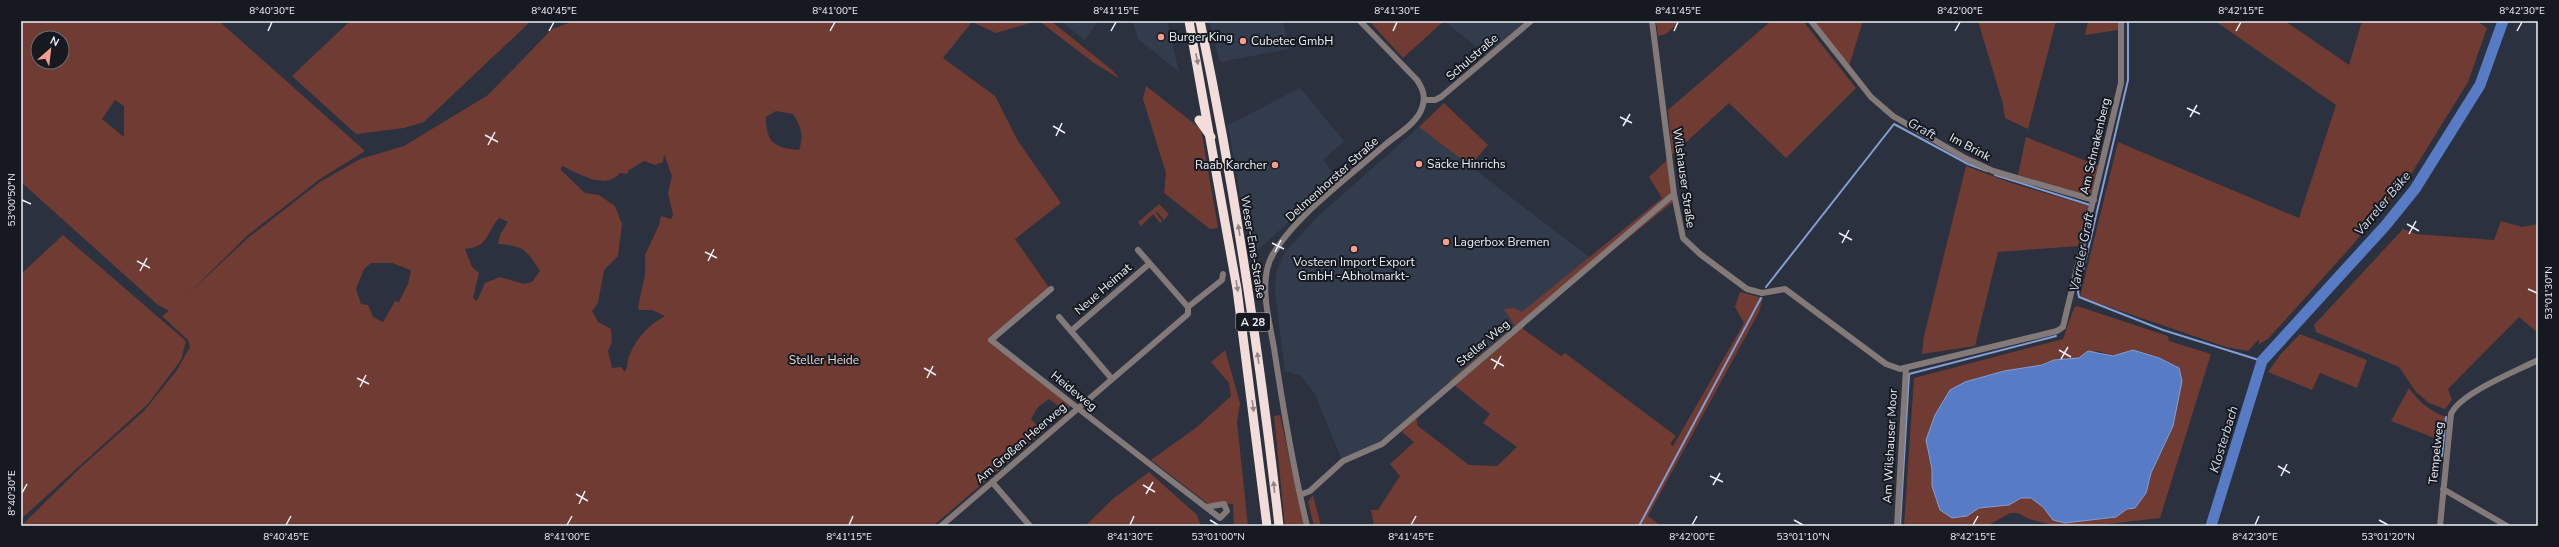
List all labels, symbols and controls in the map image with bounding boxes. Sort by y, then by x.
text: 8°40'30"E [249,4,295,18]
text: 8°40'45"E [531,4,577,18]
text: 8°41'00"E [812,4,858,18]
text: 8°41'15"E [1093,4,1139,18]
text: 8°41'30"E [1374,4,1420,18]
text: 8°41'45"E [1655,4,1701,18]
text: 8°42'00"E [1937,4,1983,18]
text: 8°42'15"E [2218,4,2264,18]
text: 8°42'30"E [2499,4,2545,18]
place label: Burger King [1169,29,1233,45]
north arrow [30,30,70,70]
street label: Schulstraße [1443,30,1501,84]
marker: Burger King [1156,32,1166,42]
text: N [47,33,62,50]
place label: Cubetec GmbH [1251,33,1333,49]
marker: Cubetec GmbH [1238,36,1248,46]
one-way arrow [1194,53,1200,65]
street label: Am Schnakenberg [2076,96,2114,196]
water label: Graft [1904,114,1939,144]
street label: Wilshauser Straße [1669,127,1699,229]
street label: Im Brink [1947,130,1994,165]
street label: Delmenhorster Straße [1282,133,1382,225]
place label: Säcke Hinrichs [1427,156,1506,172]
place label: Raab Karcher [1195,157,1268,173]
marker: Säcke Hinrichs [1414,159,1424,169]
marker: Raab Karcher [1270,160,1280,170]
water label: Varreler Bäke [2351,168,2415,240]
text: 53°00'50"N [5,173,19,227]
street label: Weser-Ems-Straße [1237,194,1269,300]
water label: Varreler Graft [2066,211,2098,293]
one-way arrow [1235,224,1241,236]
place label: Lagerbox Bremen [1454,234,1550,250]
marker: Lagerbox Bremen [1441,237,1451,247]
marker: Vosteen Import Export GmbH -Abholmarkt- [1349,244,1359,254]
place label: Vosteen Import Export GmbH -Abholmarkt- [1292,254,1416,284]
street label: Neue Heimat [1071,259,1135,318]
text: 53°01'30"N [2542,266,2556,320]
one-way arrow [1234,280,1240,292]
road number: A 28 [1236,313,1270,331]
street label: Steller Weg [1453,316,1513,370]
park label: Steller Heide [789,352,859,368]
one-way arrow [1255,352,1261,364]
street label: Heideweg [1048,367,1100,415]
street label: Am Wilshauser Moor [1879,388,1901,504]
street label: Am Großen Heerweg [972,399,1070,487]
one-way arrow [1250,400,1256,412]
water label: Klosterbach [2205,404,2243,475]
street label: Tempelweg [2425,421,2447,485]
text: 8°40'30"E [5,470,19,516]
one-way arrow [1271,481,1278,493]
text: 8°40'45"E [263,530,309,544]
text: 8°41'00"E [544,530,590,544]
text: 8°41'15"E [826,530,872,544]
text: 8°41'30"E [1107,530,1153,544]
text: 53°01'00"N [1191,530,1245,544]
text: 8°41'45"E [1388,530,1434,544]
text: 8°42'00"E [1669,530,1715,544]
text: 53°01'10"N [1776,530,1830,544]
text: 8°42'15"E [1950,530,1996,544]
text: 8°42'30"E [2232,530,2278,544]
text: 53°01'20"N [2361,530,2415,544]

